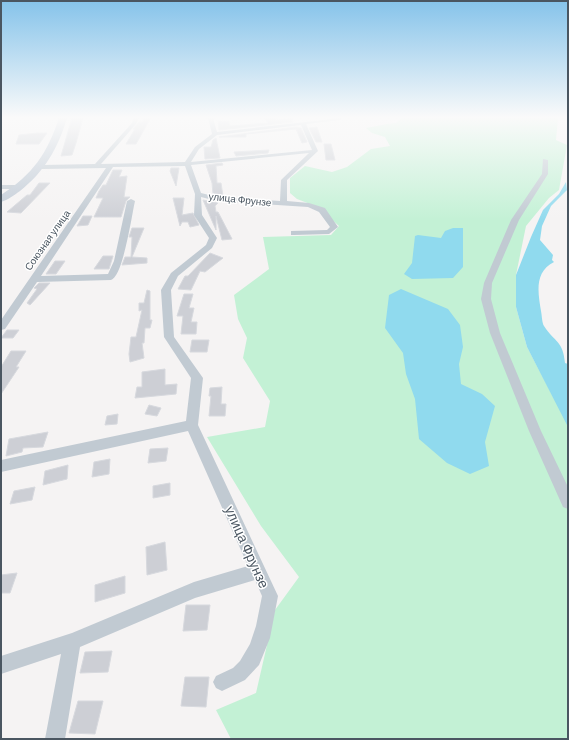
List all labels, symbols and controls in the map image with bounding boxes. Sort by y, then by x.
street label: улица Фрунзе [208,190,272,208]
street label: Союзная улица [22,207,72,272]
street label: улица Фрунзе [222,503,273,591]

